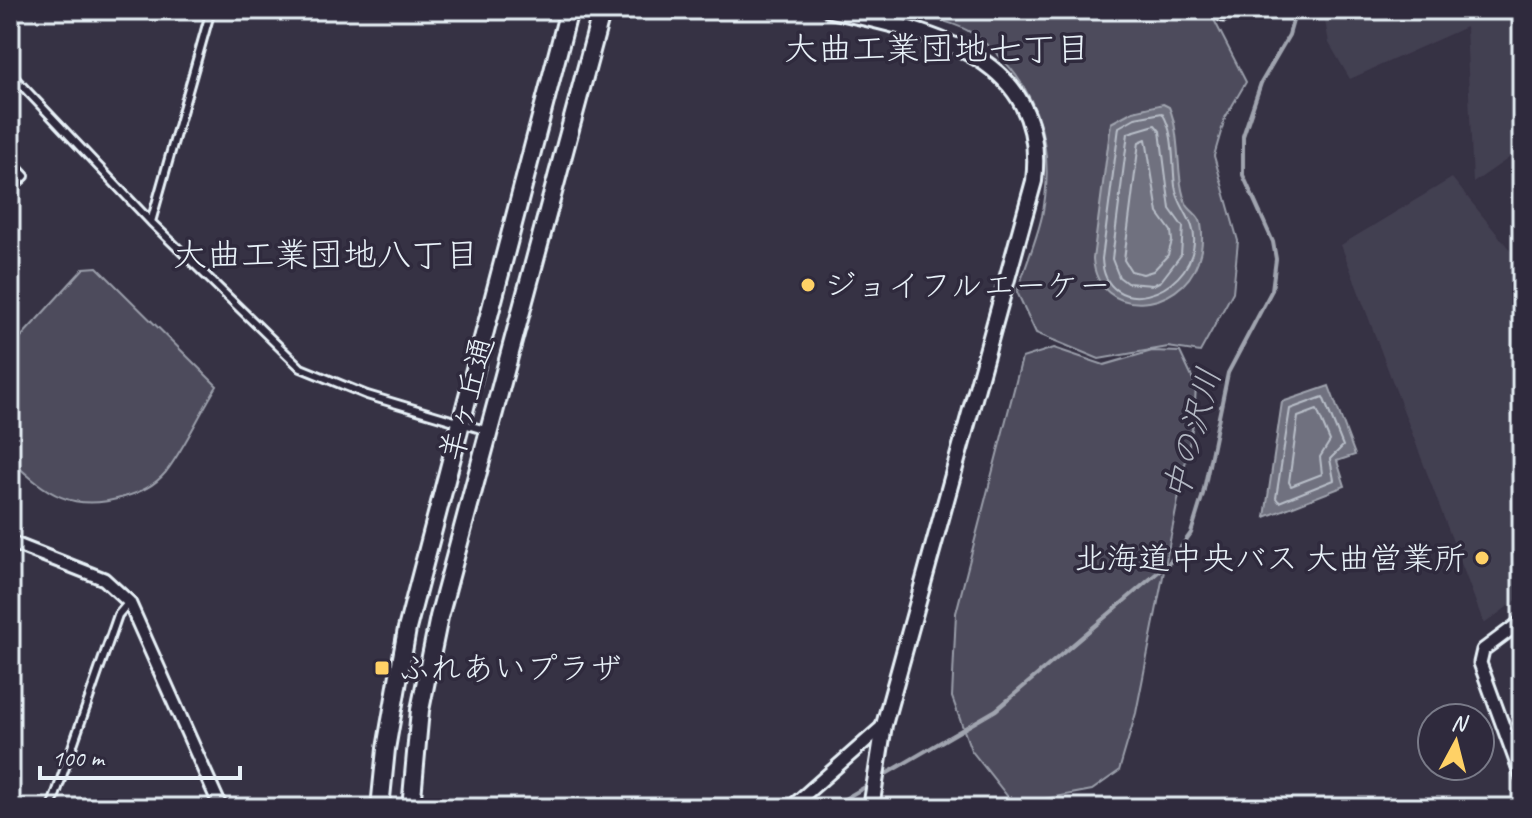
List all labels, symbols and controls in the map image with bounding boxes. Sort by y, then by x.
district label: 大曲工業団地七丁目 [784,27,1090,70]
district label: 大曲工業団地八丁目 [173,233,479,276]
place label: ジョイフルエーケー [824,265,1111,306]
marker: ジョイフルエーケー [799,276,817,294]
street label: 羊ヶ丘通 [431,332,503,466]
water label: 中の沢川 [1154,363,1230,505]
place label: 北海道中央バス 大曲営業所 [1074,538,1466,579]
marker: 北海道中央バス 大曲営業所 [1473,549,1491,567]
place label: ふれあいプラザ [398,648,622,689]
marker: ふれあいプラザ [373,659,391,677]
north arrow [1416,702,1496,782]
text: N [1450,708,1470,738]
scale bar [40,730,240,780]
text: 100 m [52,743,106,773]

